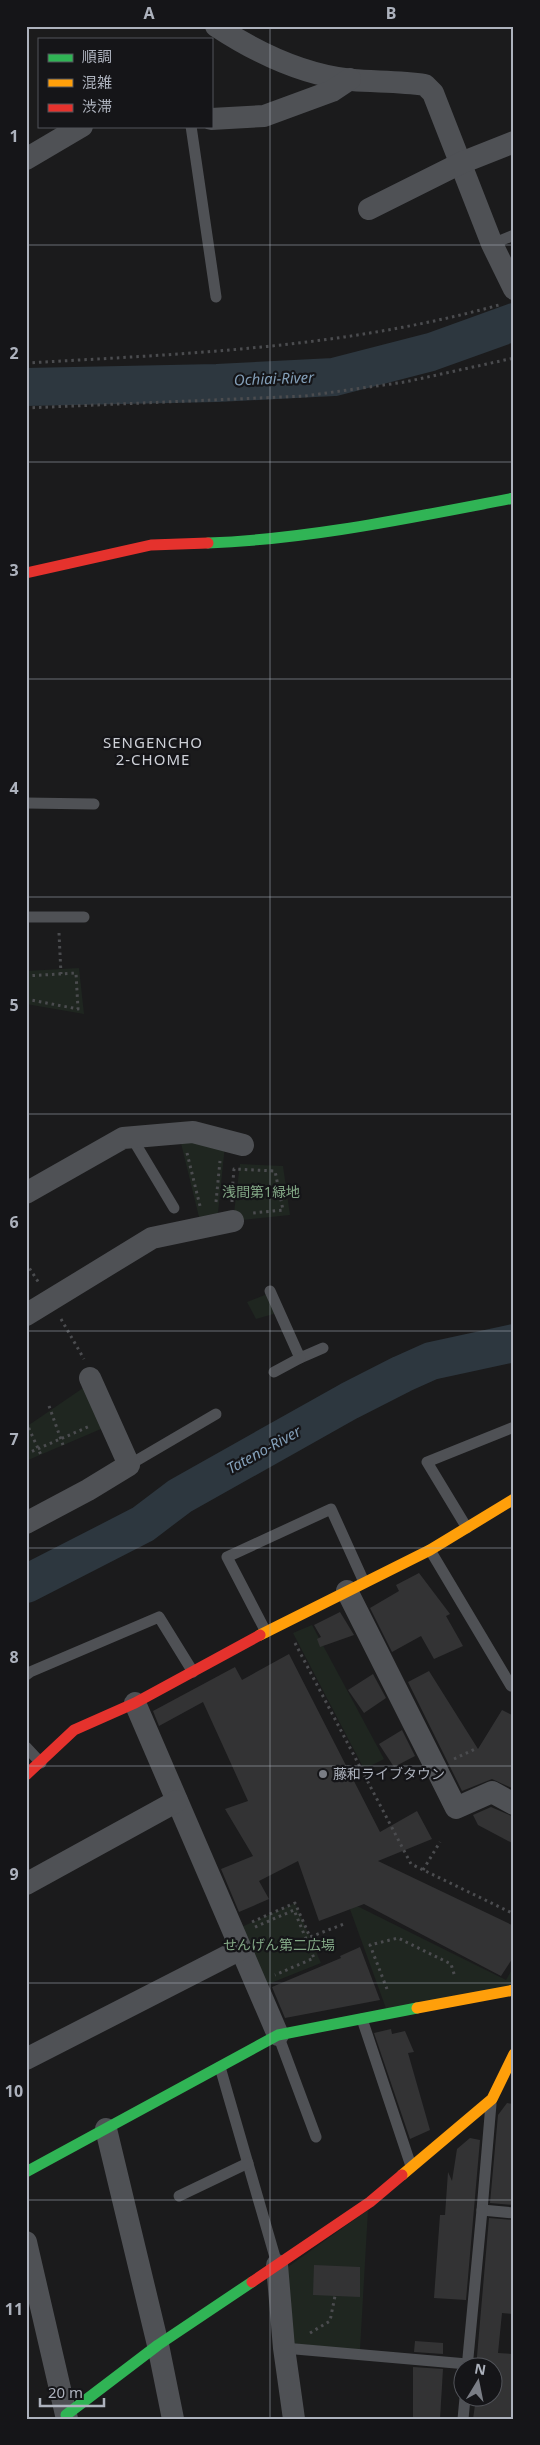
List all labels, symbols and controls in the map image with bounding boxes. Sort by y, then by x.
text: A [143,2,155,24]
text: B [386,2,396,24]
legend [38,38,212,128]
text: 順調 [82,46,112,66]
text: 混雑 [82,72,112,92]
text: 渋滞 [82,96,112,116]
text: 1 [9,125,19,147]
text: 2 [9,342,19,364]
water label: Ochiai-River [234,367,315,389]
text: 3 [9,559,19,581]
district label: SENGENCHO 2-CHOME [103,732,203,769]
text: 4 [9,777,19,799]
text: 5 [9,994,19,1016]
park label: 浅間第1緑地 [222,1182,300,1201]
text: 6 [9,1211,19,1233]
water label: Tateno-River [223,1420,305,1478]
text: 7 [9,1428,19,1450]
text: 8 [9,1646,19,1668]
place label: 藤和ライブタウン [333,1764,445,1783]
marker: 藤和ライブタウン [317,1768,329,1780]
text: 9 [9,1863,19,1885]
park label: せんげん第二広場 [223,1935,335,1954]
text: 10 [5,2080,23,2102]
text: 11 [5,2298,23,2320]
north arrow [452,2358,502,2408]
text: N [473,2358,488,2379]
scale bar [40,2375,104,2407]
text: 20 m [48,2382,83,2402]

